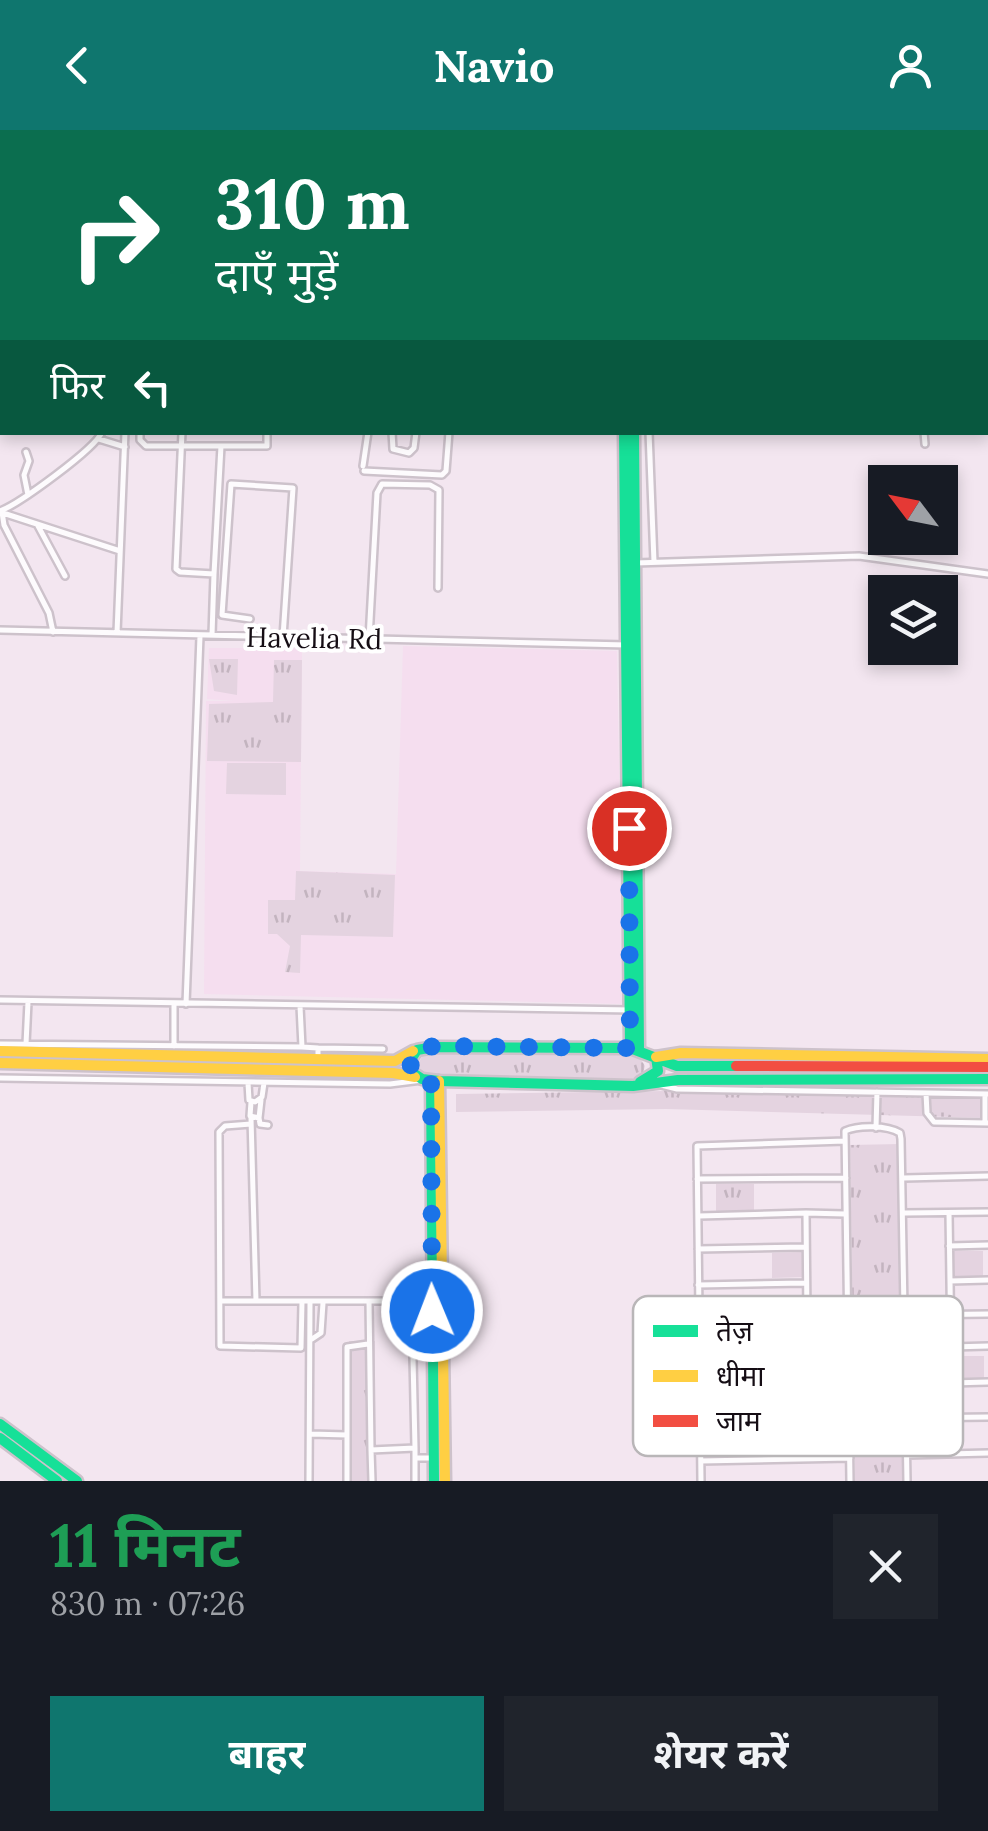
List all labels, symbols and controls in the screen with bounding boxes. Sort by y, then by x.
text: Navio [433,37,555,94]
icon: back [50,38,105,93]
icon: person [883,38,938,93]
text: 310 m [215,159,410,248]
icon: right [50,170,180,300]
text: दाएँ मुड़ें [215,246,338,303]
icon: left [125,360,180,415]
text: फिर [50,361,105,409]
north arrow [868,465,958,555]
map controls [868,465,958,665]
button: layers [868,575,958,665]
street label: Havelia Rd [246,619,382,657]
pin [587,786,672,871]
icon: arrive [602,801,657,856]
position arrow [380,1259,484,1363]
legend [633,1296,963,1456]
text: तेज़ [716,1313,754,1349]
text: धीमा [716,1358,765,1394]
text: जाम [716,1403,762,1439]
text: 11 मिनट [50,1507,240,1583]
button: close [833,1514,938,1619]
text: 830 m · 07:26 [50,1583,245,1624]
button: बाहर [50,1696,484,1811]
button: शेयर करें [504,1696,938,1811]

